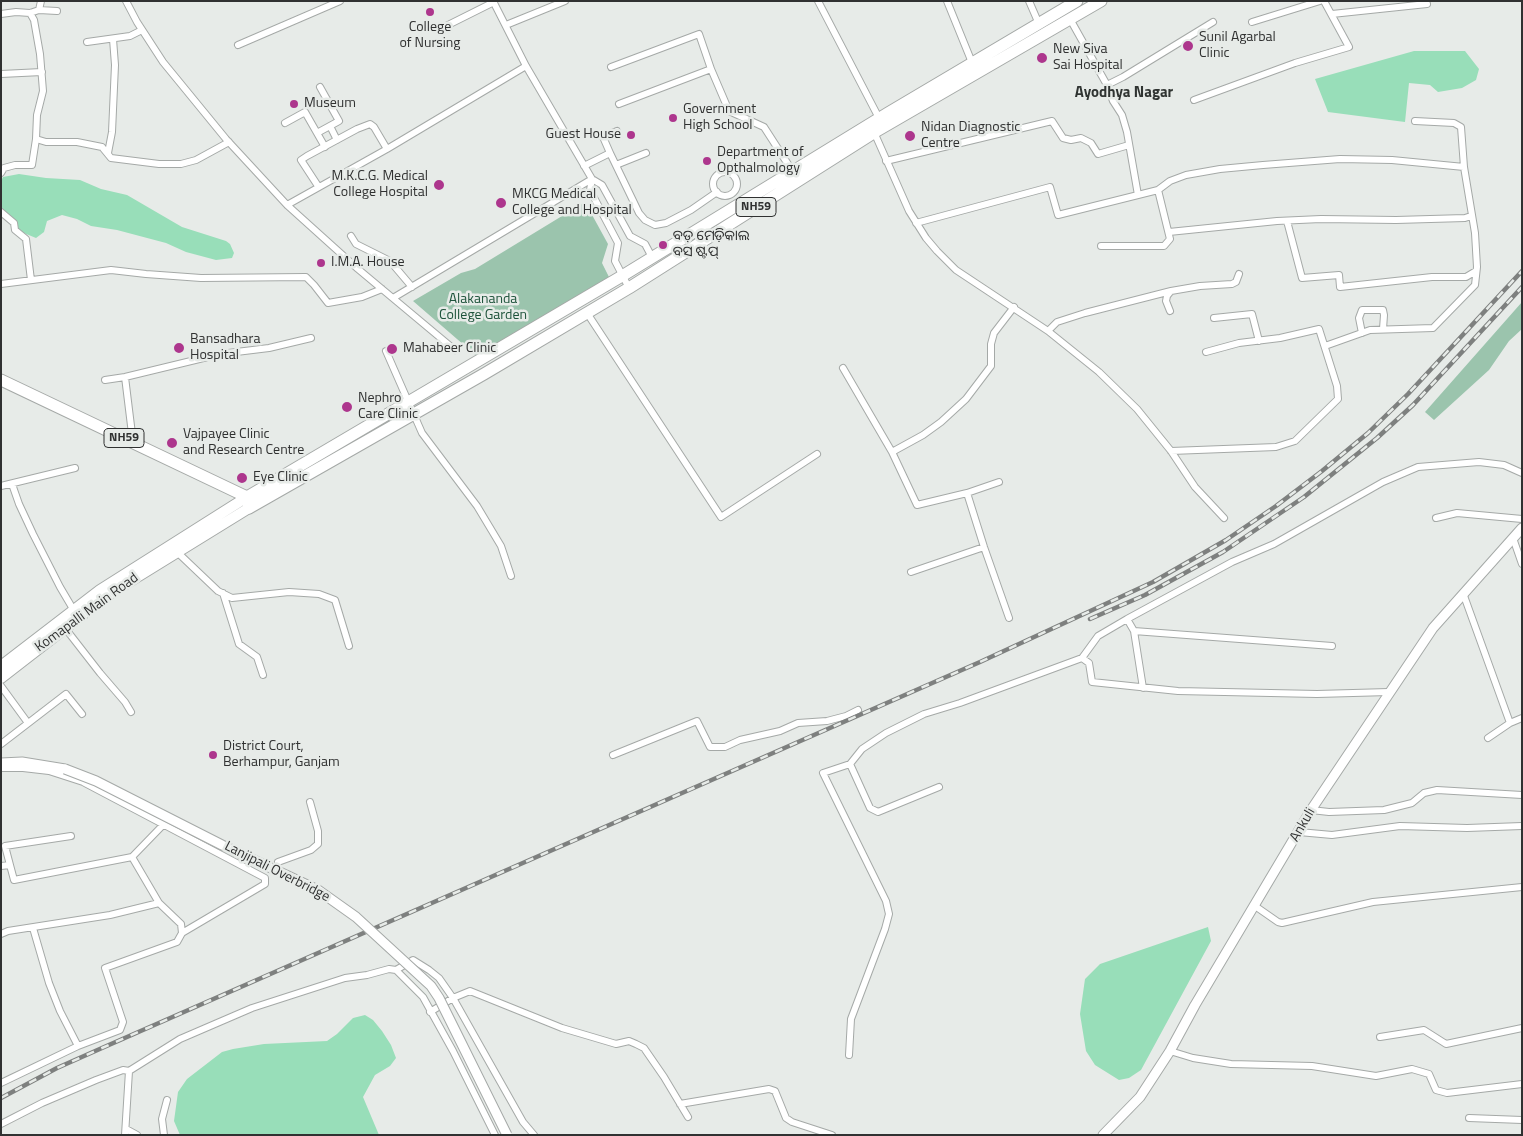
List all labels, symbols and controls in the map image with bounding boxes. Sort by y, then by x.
marker: College of Nursing [424,6,436,18]
place label: College of Nursing [399,20,461,52]
place label: Sunil Agarbal Clinic [1199,30,1276,62]
marker: Sunil Agarbal Clinic [1181,39,1195,53]
place label: New Siva Sai Hospital [1053,42,1123,74]
marker: New Siva Sai Hospital [1035,51,1049,65]
district label: Ayodhya Nagar [1075,84,1173,102]
place label: Museum [304,96,356,112]
marker: Museum [288,98,300,110]
place label: Government High School [683,102,756,134]
marker: Government High School [667,112,679,124]
place label: Nidan Diagnostic Centre [921,120,1020,152]
place label: Guest House [546,127,621,143]
marker: Guest House [625,129,637,141]
marker: Nidan Diagnostic Centre [903,129,917,143]
place label: Department of Opthalmology [717,145,804,178]
marker: Department of Opthalmology [701,155,713,167]
place label: M.K.C.G. Medical College Hospital [332,169,428,202]
marker: M.K.C.G. Medical College Hospital [432,178,446,192]
place label: MKCG Medical College and Hospital [512,187,632,220]
marker: MKCG Medical College and Hospital [494,196,508,210]
road number: NH59 [736,198,776,216]
place label: ବଡ଼ ମେଡ଼ିକାଲ ବସ ଷ୍ଟପ୍ [673,229,750,262]
marker: ବଡ଼ ମେଡ଼ିକାଲ ବସ ଷ୍ଟପ୍ [657,239,669,251]
place label: I.M.A. House [331,255,404,271]
marker: I.M.A. House [315,257,327,269]
park label: Alakananda College Garden [439,292,527,324]
place label: Bansadhara Hospital [190,332,260,364]
marker: Bansadhara Hospital [172,341,186,355]
place label: Mahabeer Clinic [403,341,496,357]
marker: Mahabeer Clinic [385,342,399,356]
place label: Nephro Care Clinic [358,391,418,424]
marker: Nephro Care Clinic [340,400,354,414]
place label: Vajpayee Clinic and Research Centre [183,427,304,460]
road number: NH59 [104,428,144,448]
marker: Vajpayee Clinic and Research Centre [165,436,179,450]
place label: Eye Clinic [253,470,308,486]
marker: Eye Clinic [235,471,249,485]
street label: Komapalli Main Road [32,570,142,656]
place label: District Court, Berhampur, Ganjam [223,739,340,772]
marker: District Court, Berhampur, Ganjam [207,749,219,761]
street label: Ankuli [1287,805,1319,845]
street label: Lanjipali Overbridge [222,838,332,906]

